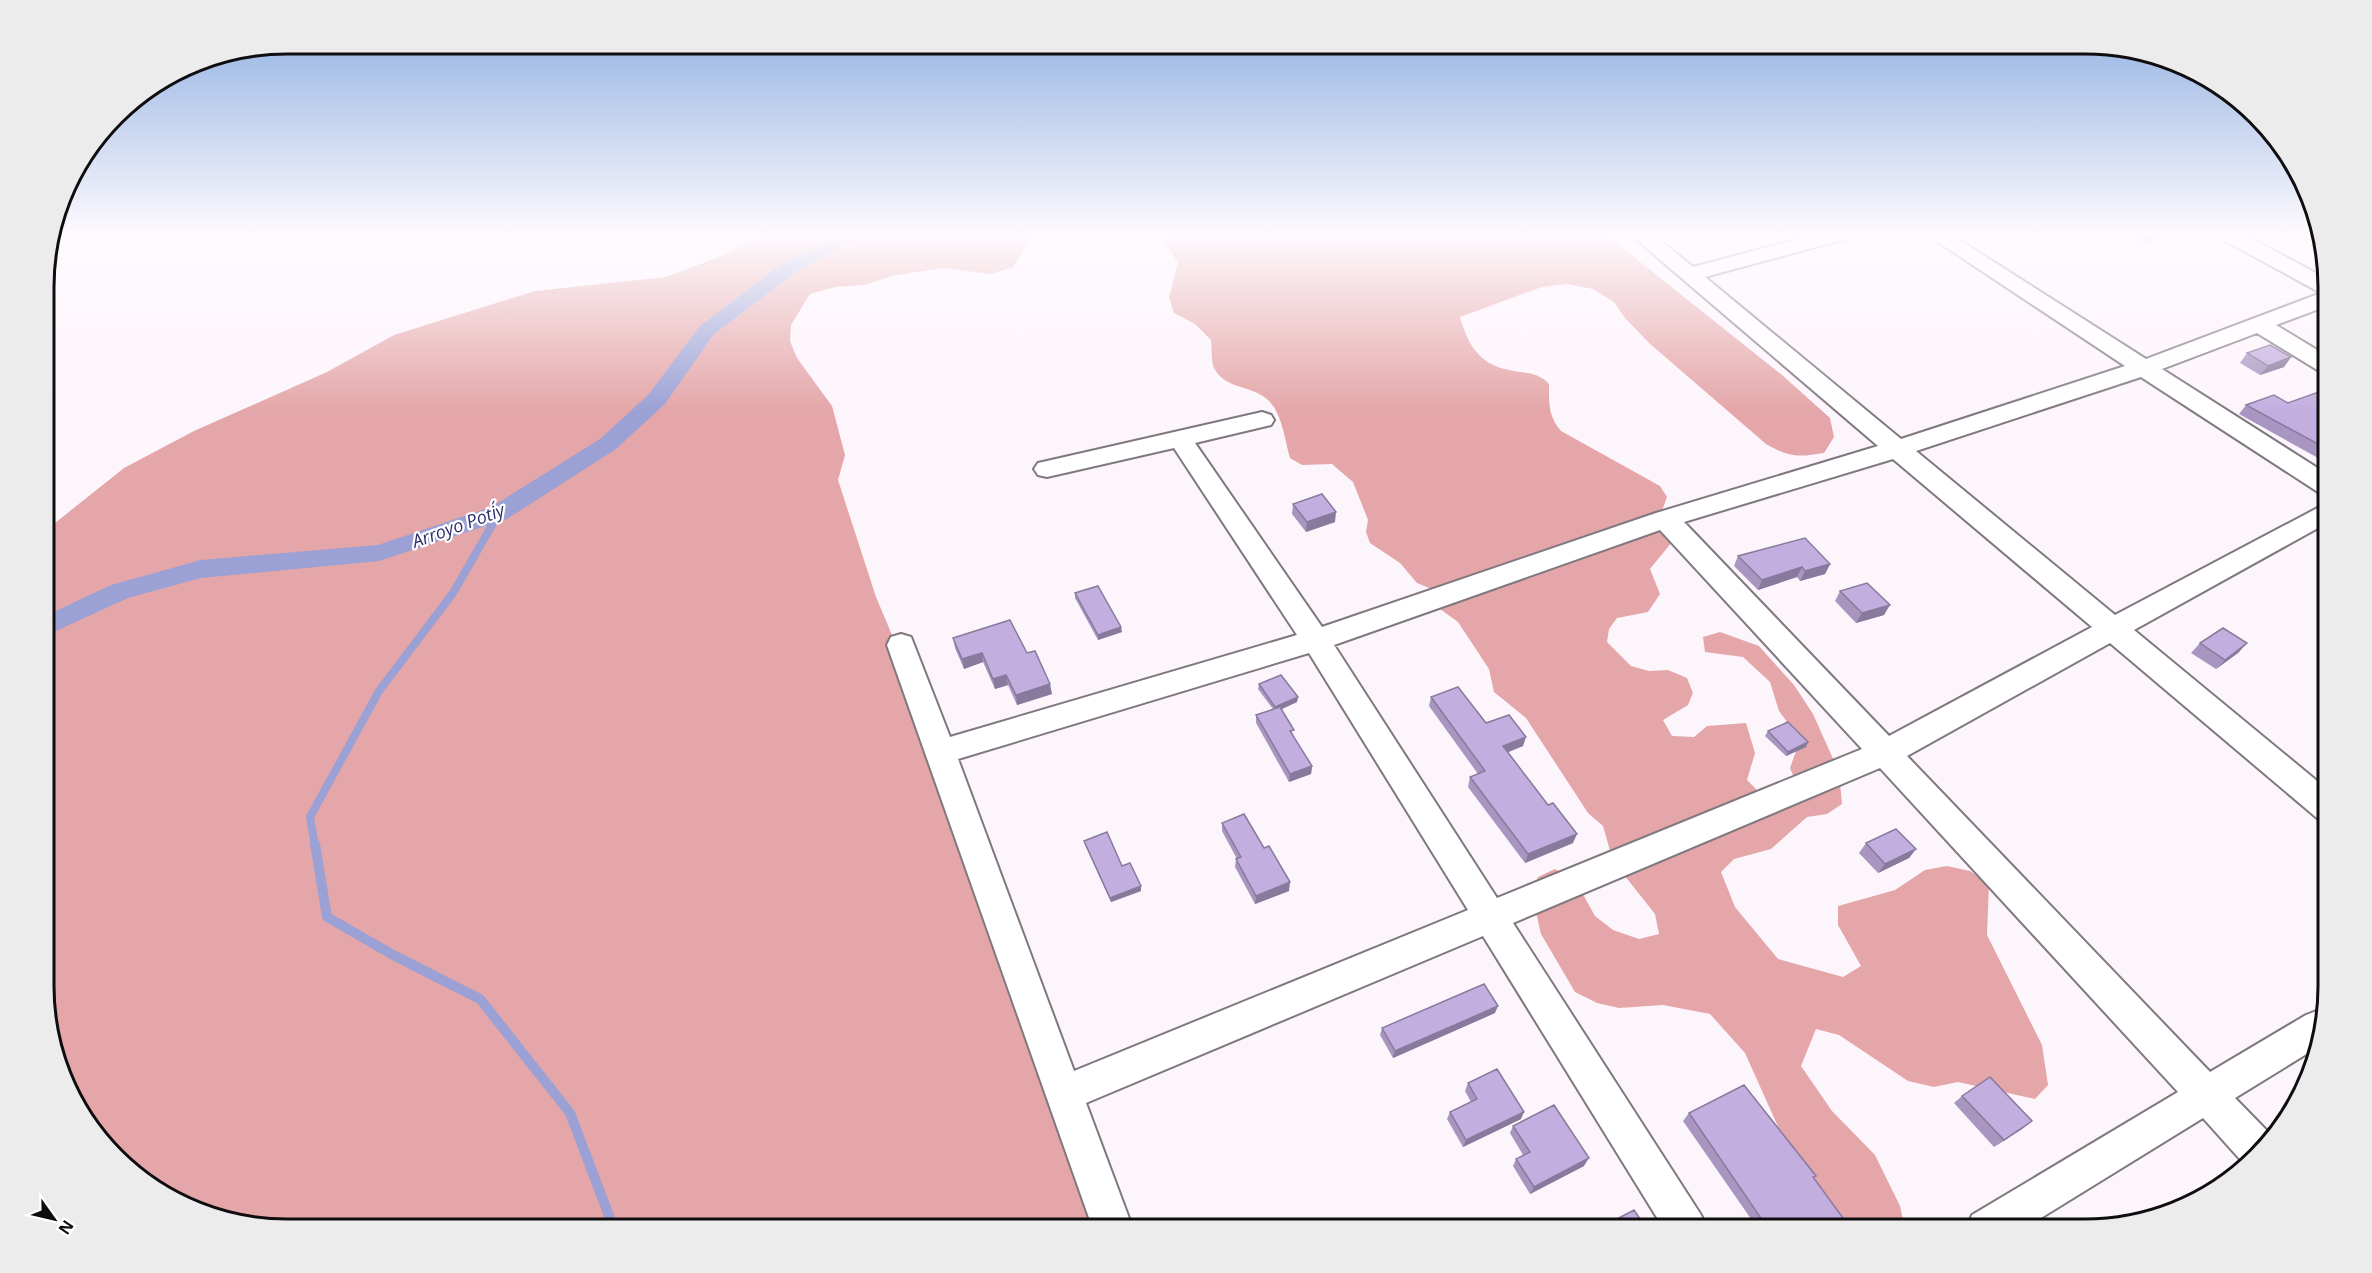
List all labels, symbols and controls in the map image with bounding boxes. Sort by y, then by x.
water label: Arroyo Poti´y [407,497,509,553]
north arrow [24,1189,84,1249]
text: N [54,1216,79,1239]

